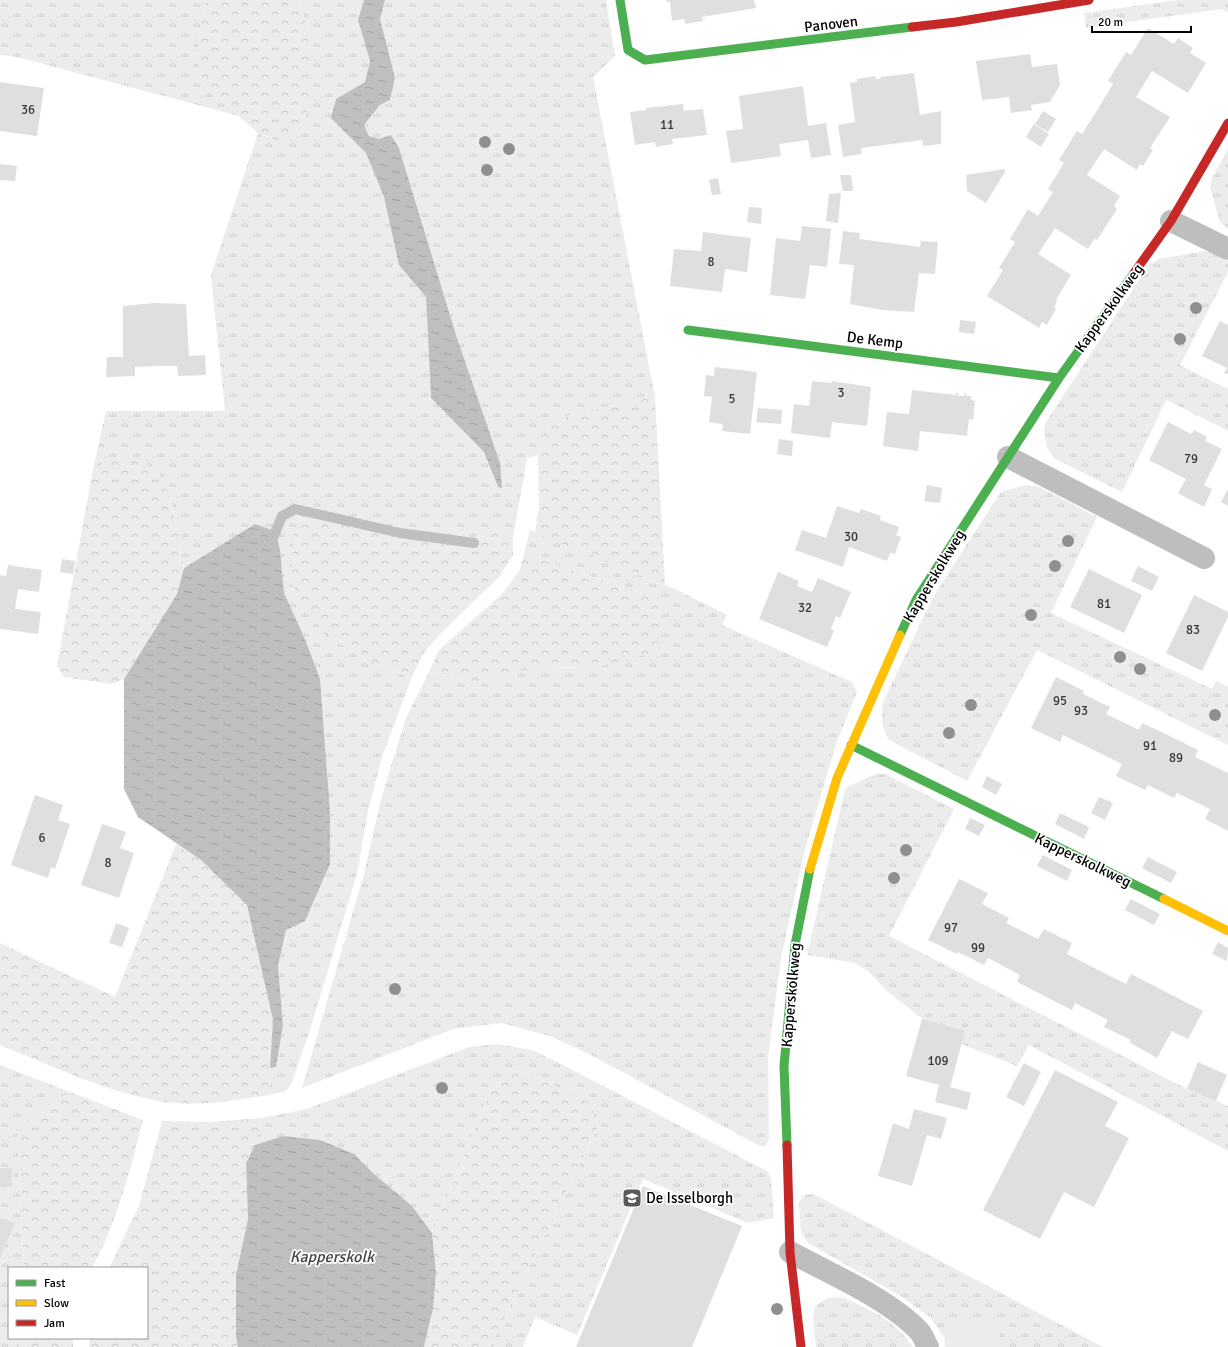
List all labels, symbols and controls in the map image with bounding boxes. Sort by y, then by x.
scale bar [1092,8,1191,34]
street label: Panoven [803,12,859,36]
text: 20 m [1098,15,1123,30]
house number: 36 [21,102,35,118]
house number: 11 [660,117,674,133]
house number: 8 [707,254,715,270]
street label: Kapperskolkweg [1071,260,1147,356]
street label: De Kemp [846,328,904,352]
house number: 3 [837,385,845,401]
house number: 5 [728,391,736,407]
house number: 79 [1184,451,1198,467]
street label: Kapperskolkweg [899,526,969,626]
house number: 30 [844,529,858,545]
house number: 81 [1097,596,1111,612]
house number: 32 [798,600,812,616]
house number: 83 [1186,622,1200,638]
house number: 95 [1053,693,1067,709]
house number: 93 [1074,703,1088,719]
house number: 91 [1143,738,1157,754]
house number: 89 [1169,750,1183,766]
street label: Kapperskolkweg [1032,829,1134,891]
house number: 6 [38,830,46,846]
house number: 8 [104,855,112,871]
house number: 97 [944,920,958,936]
house number: 99 [971,940,985,956]
street label: Kapperskolkweg [777,942,805,1048]
house number: 109 [927,1053,949,1069]
school or university icon: De Isselborgh [621,1187,643,1209]
place label: De Isselborgh [646,1189,733,1207]
water label: Kapperskolk [290,1247,376,1267]
legend [8,1267,148,1339]
text: Fast [44,1276,65,1291]
text: Slow [44,1296,69,1311]
text: Jam [44,1316,65,1331]

